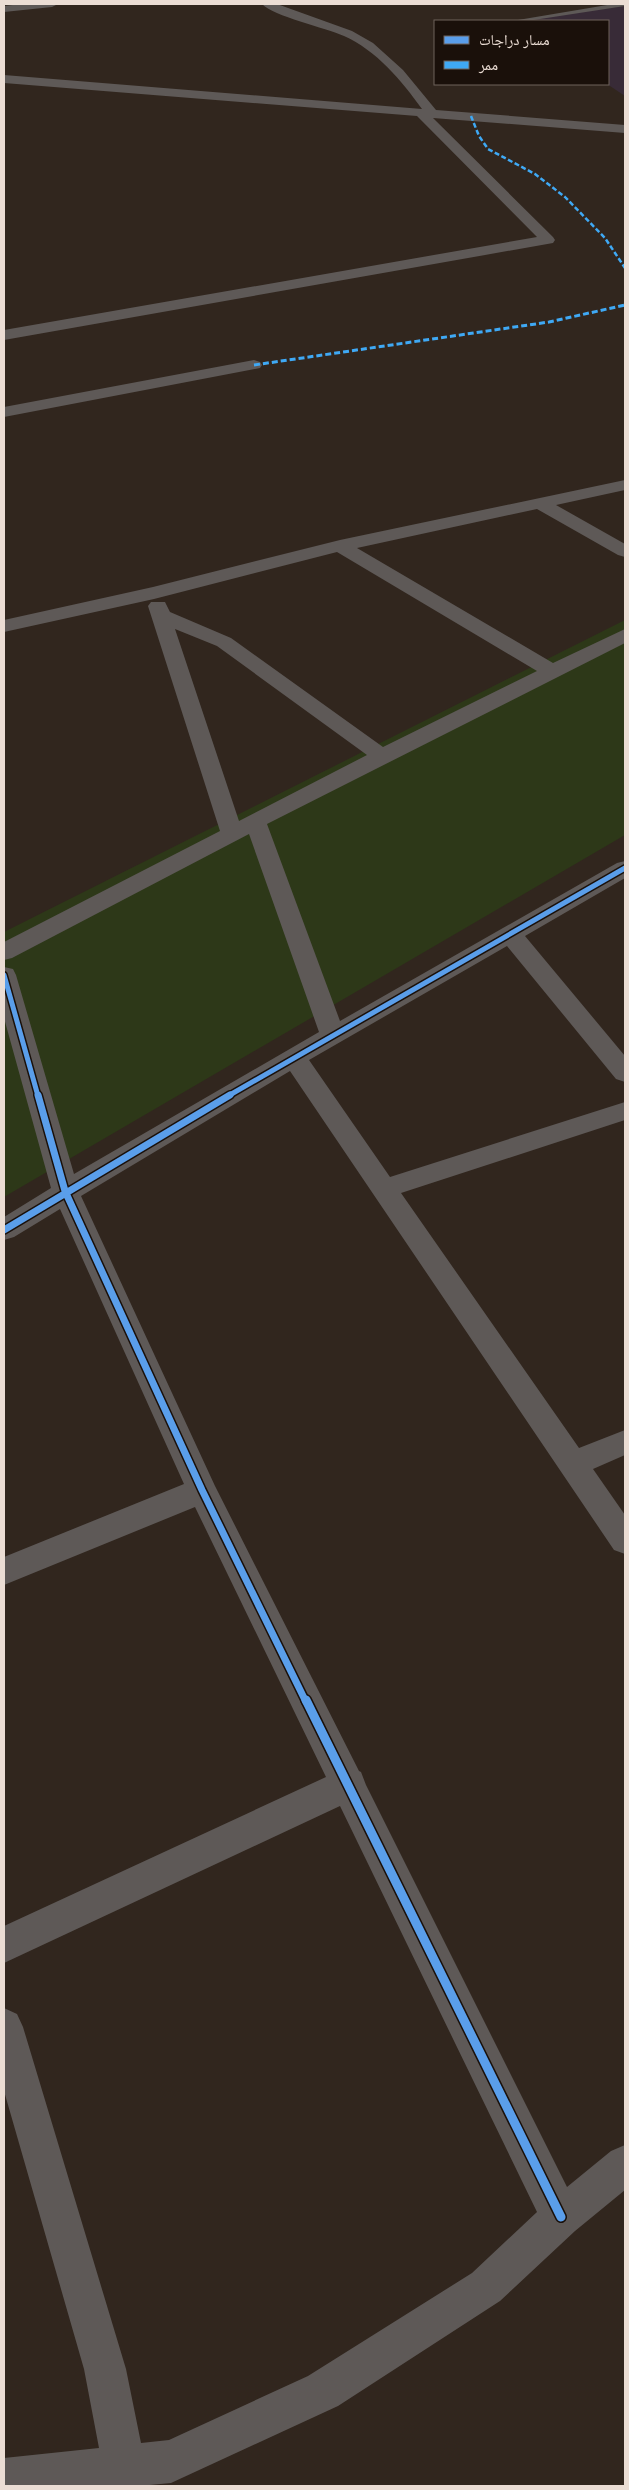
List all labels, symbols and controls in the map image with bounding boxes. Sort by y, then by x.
legend [434,20,609,85]
text: مسار دراجات [479,31,550,49]
text: ممر [478,56,498,74]

